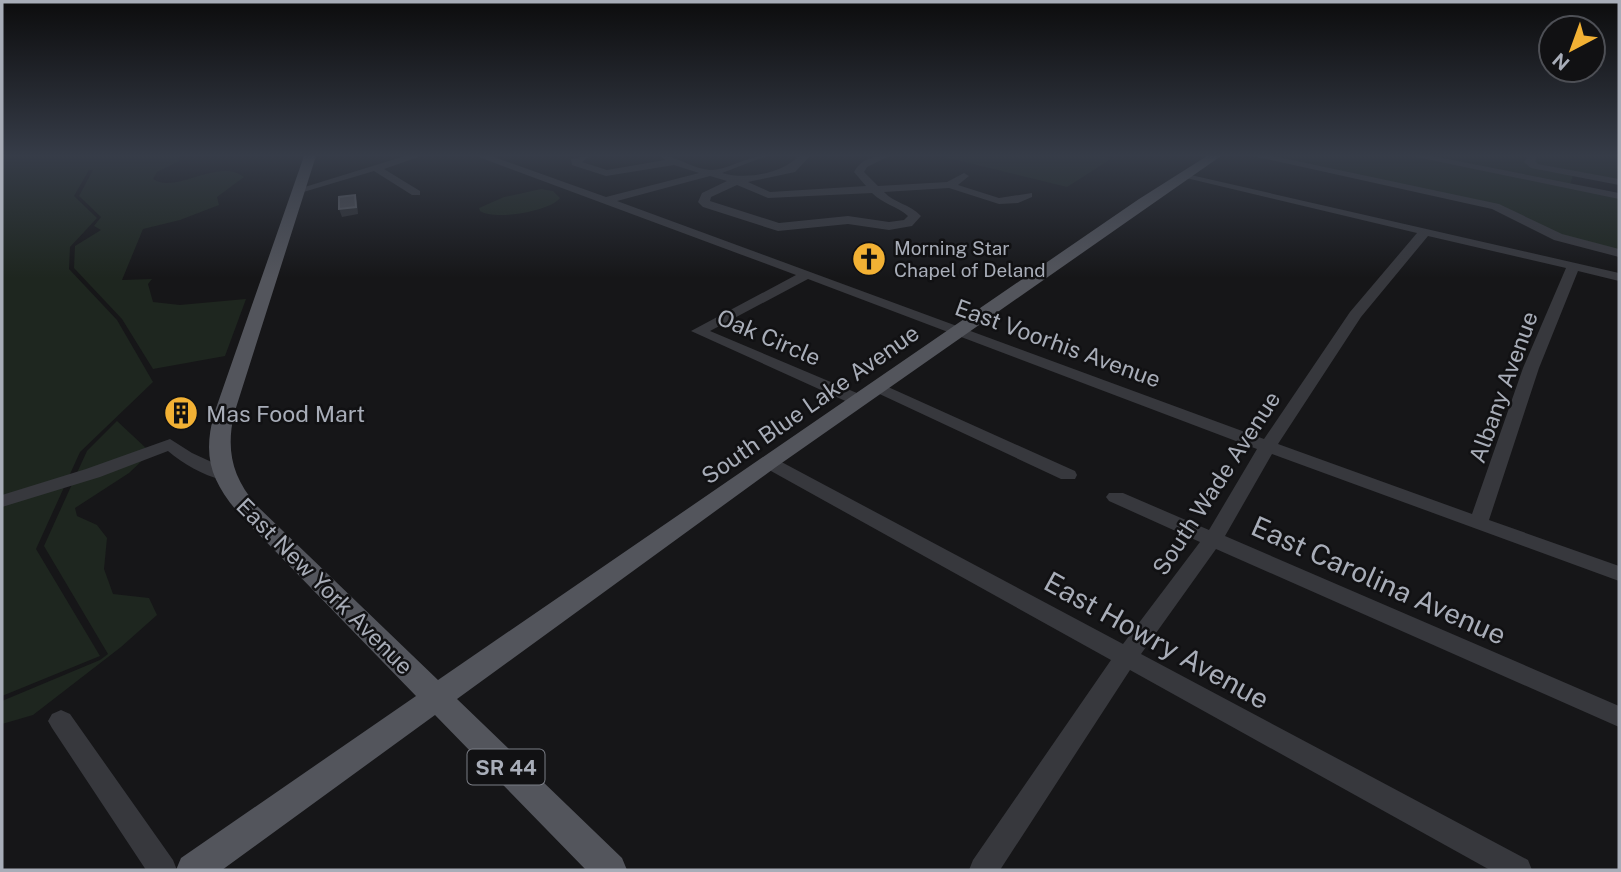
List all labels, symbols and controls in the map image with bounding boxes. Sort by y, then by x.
north arrow [1537,14,1607,84]
text: N [1548,49,1574,75]
place label: Morning Star Chapel of Deland [894,237,1046,281]
church icon: Morning Star Chapel of Deland [850,240,888,278]
street label: East Voorhis Avenue [952,293,1164,393]
street label: Oak Circle [713,303,825,371]
street label: Albany Avenue [1463,308,1543,466]
street label: South Blue Lake Avenue [696,319,924,489]
street label: South Wade Avenue [1146,386,1286,580]
building icon: Mas Food Mart [162,394,200,432]
place label: Mas Food Mart [206,400,365,427]
street label: East New York Avenue [231,492,419,680]
street label: East Carolina Avenue [1247,509,1511,651]
street label: East Howry Avenue [1039,564,1275,716]
road number: SR 44 [468,750,544,784]

